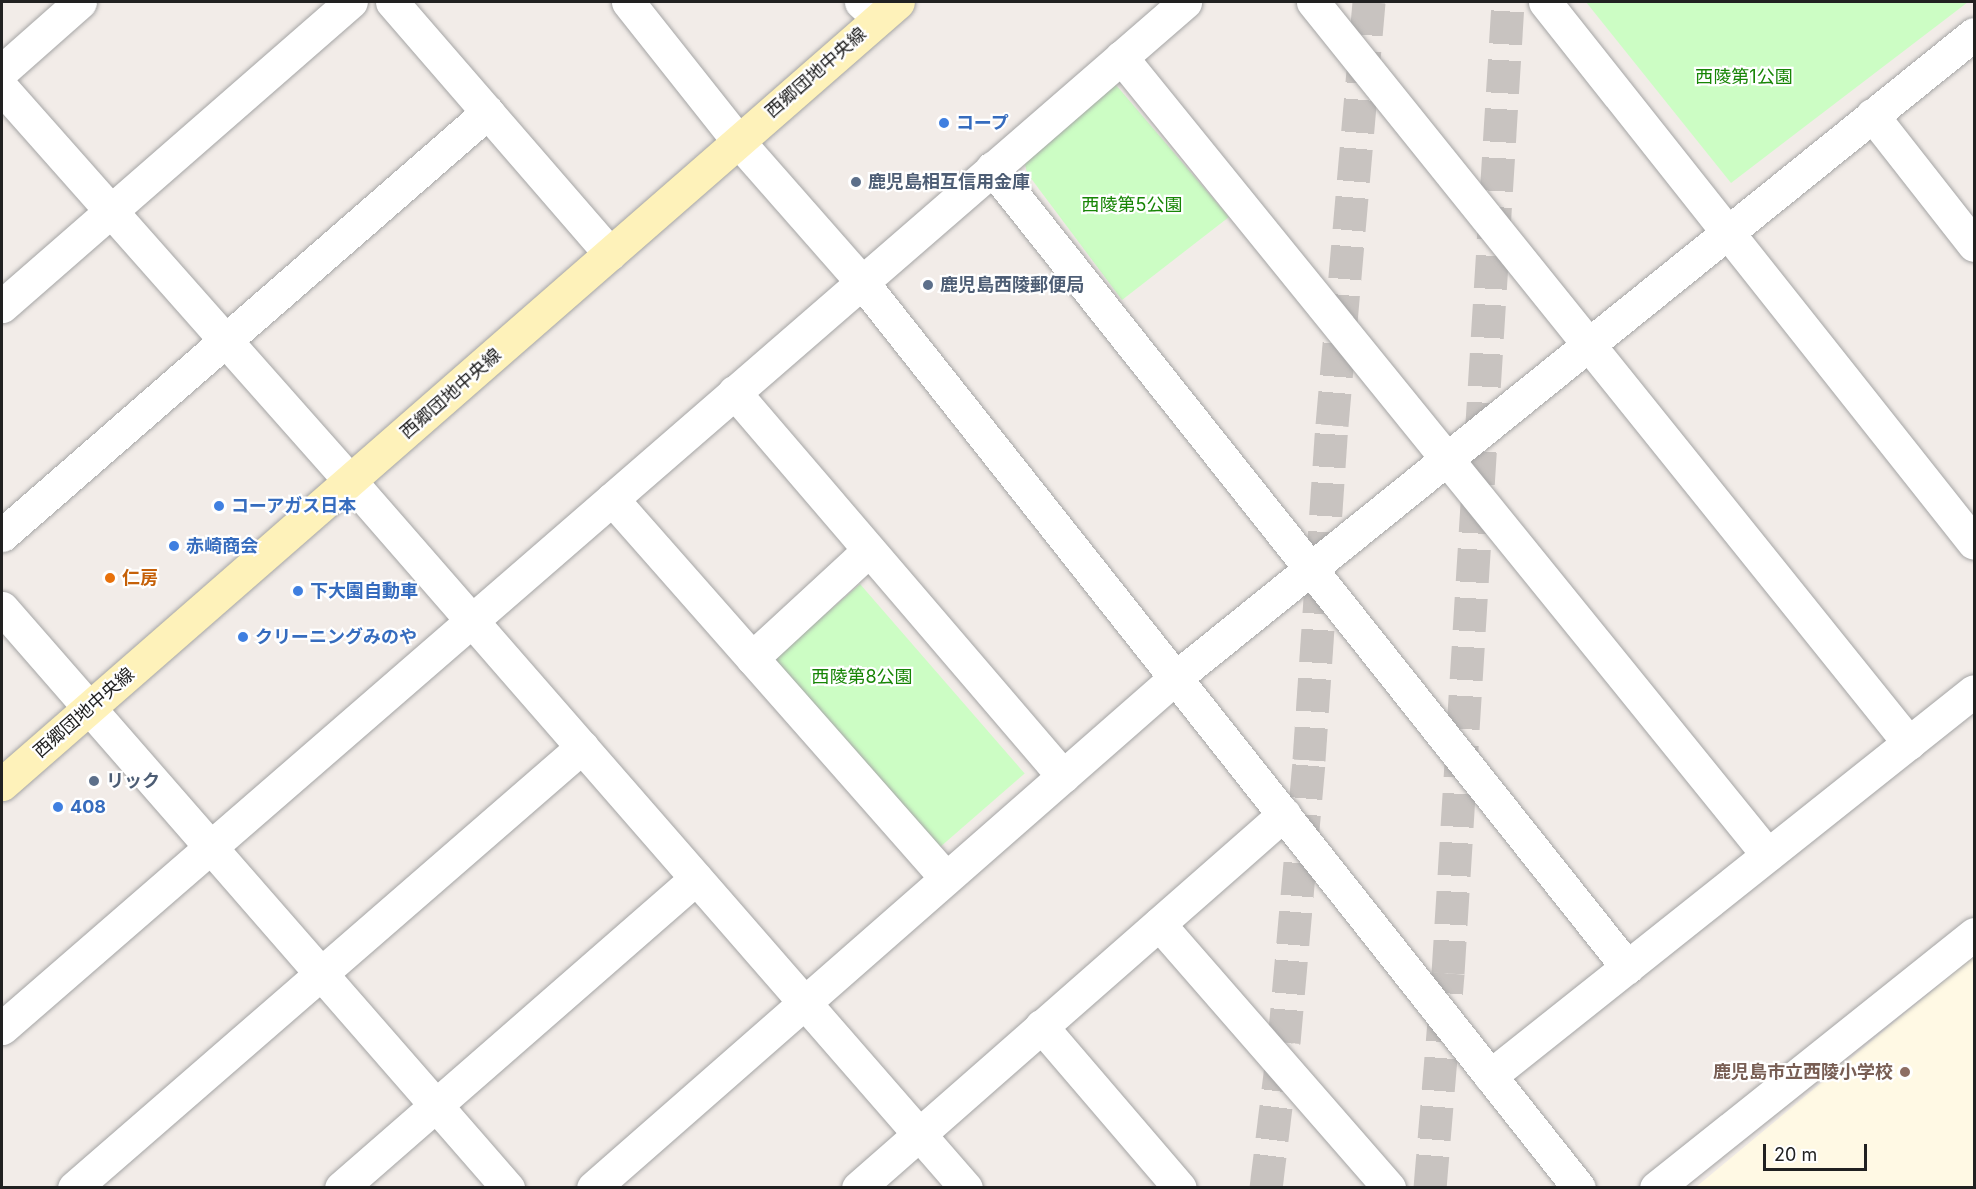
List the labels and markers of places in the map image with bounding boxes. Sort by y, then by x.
place label: コープ [956,112,1010,134]
marker: コープ [937,116,951,130]
place label: 鹿児島相互信用金庫 [868,171,1030,193]
marker: 鹿児島相互信用金庫 [849,175,863,189]
place label: 鹿児島西陵郵便局 [940,274,1084,296]
marker: 鹿児島西陵郵便局 [921,278,935,292]
place label: コーアガス日本 [231,495,357,517]
marker: コーアガス日本 [212,499,226,513]
place label: 赤崎商会 [186,535,258,557]
marker: 赤崎商会 [167,539,181,553]
place label: 仁房 [122,567,158,589]
marker: 仁房 [103,571,117,585]
place label: 下大園自動車 [310,580,418,602]
marker: 下大園自動車 [291,584,305,598]
place label: クリーニングみのや [255,626,417,648]
marker: クリーニングみのや [236,630,250,644]
place label: リック [106,770,160,792]
marker: リック [87,774,101,788]
place label: 408 [70,796,106,818]
marker: 408 [51,800,65,814]
place label: 鹿児島市立西陵小学校 [1713,1061,1893,1083]
marker: 鹿児島市立西陵小学校 [1898,1065,1912,1079]

